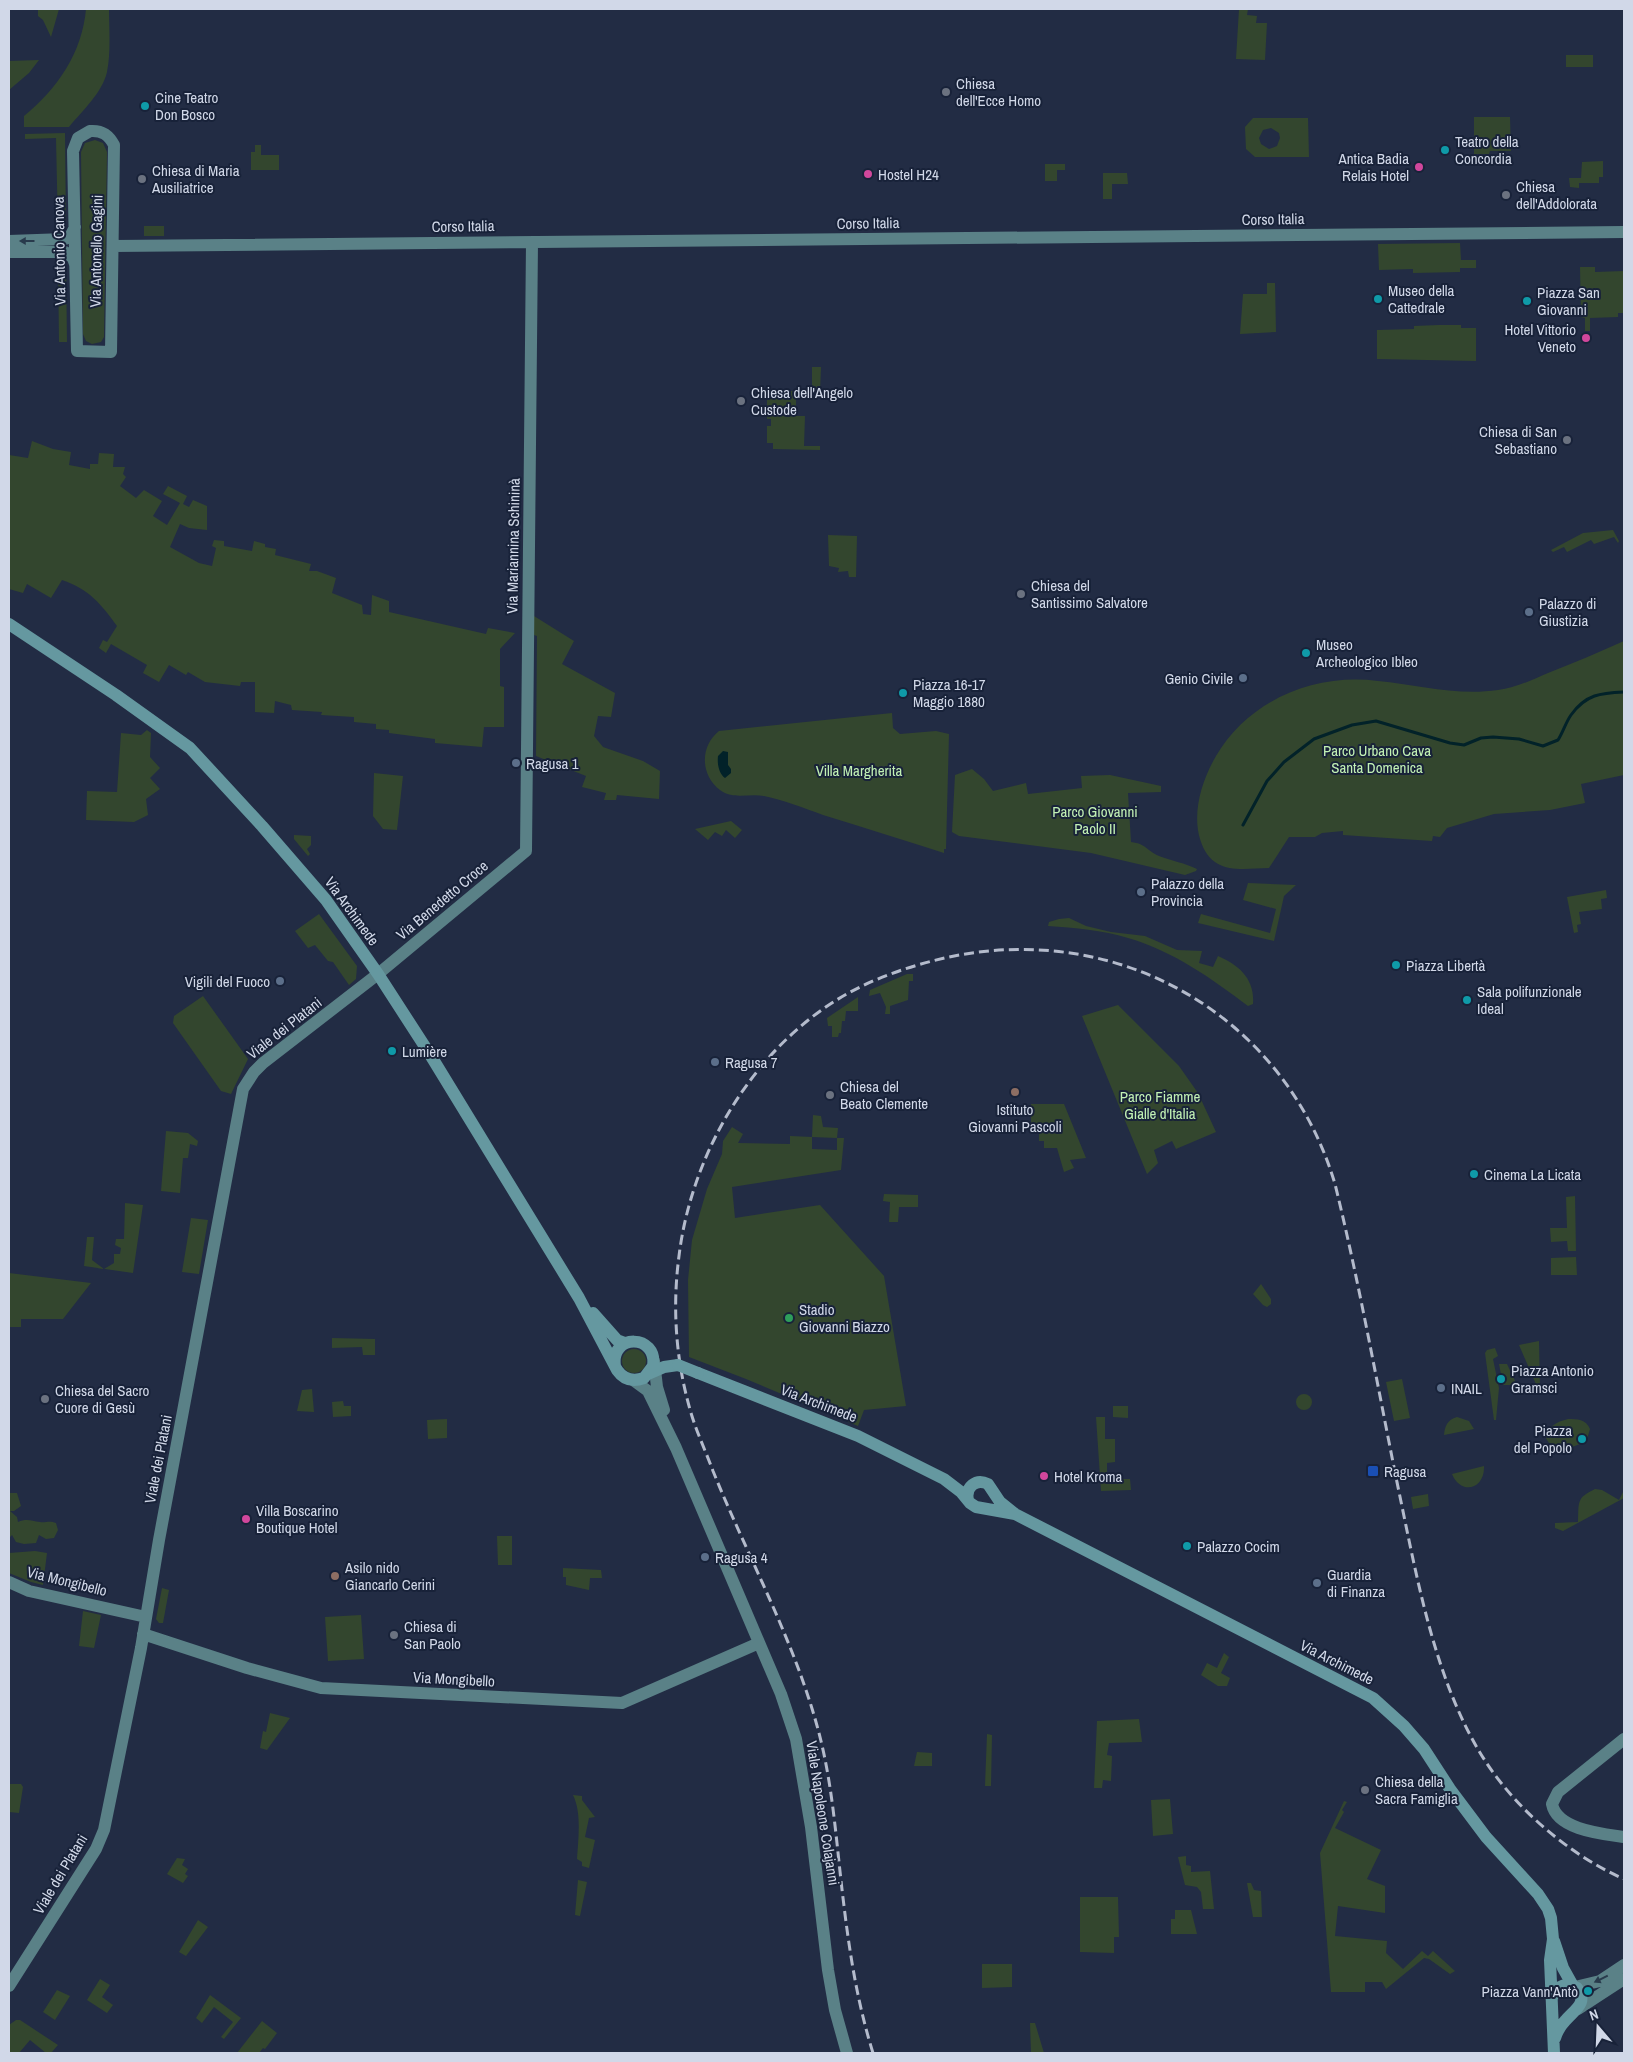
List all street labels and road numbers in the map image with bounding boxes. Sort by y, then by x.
street label: Via Antonello Gagini [85,195,107,307]
street label: Via Antonio Canova [48,196,70,306]
street label: Corso Italia [1241,208,1305,230]
street label: Corso Italia [836,212,900,234]
street label: Corso Italia [431,215,495,237]
street label: Via Mariannina Schininà [501,478,525,614]
street label: Via Benedetto Croce [392,855,493,945]
street label: Via Archimede [320,872,384,950]
street label: Viale dei Platani [242,992,326,1064]
street label: Via Archimede [778,1379,860,1427]
street label: Viale dei Platani [139,1413,177,1505]
street label: Via Mongibello [25,1561,109,1601]
street label: Via Archimede [1296,1634,1378,1690]
street label: Via Mongibello [413,1666,496,1692]
street label: Viale Napoleone Colajanni [801,1739,845,1887]
street label: Viale dei Platani [28,1830,92,1918]

